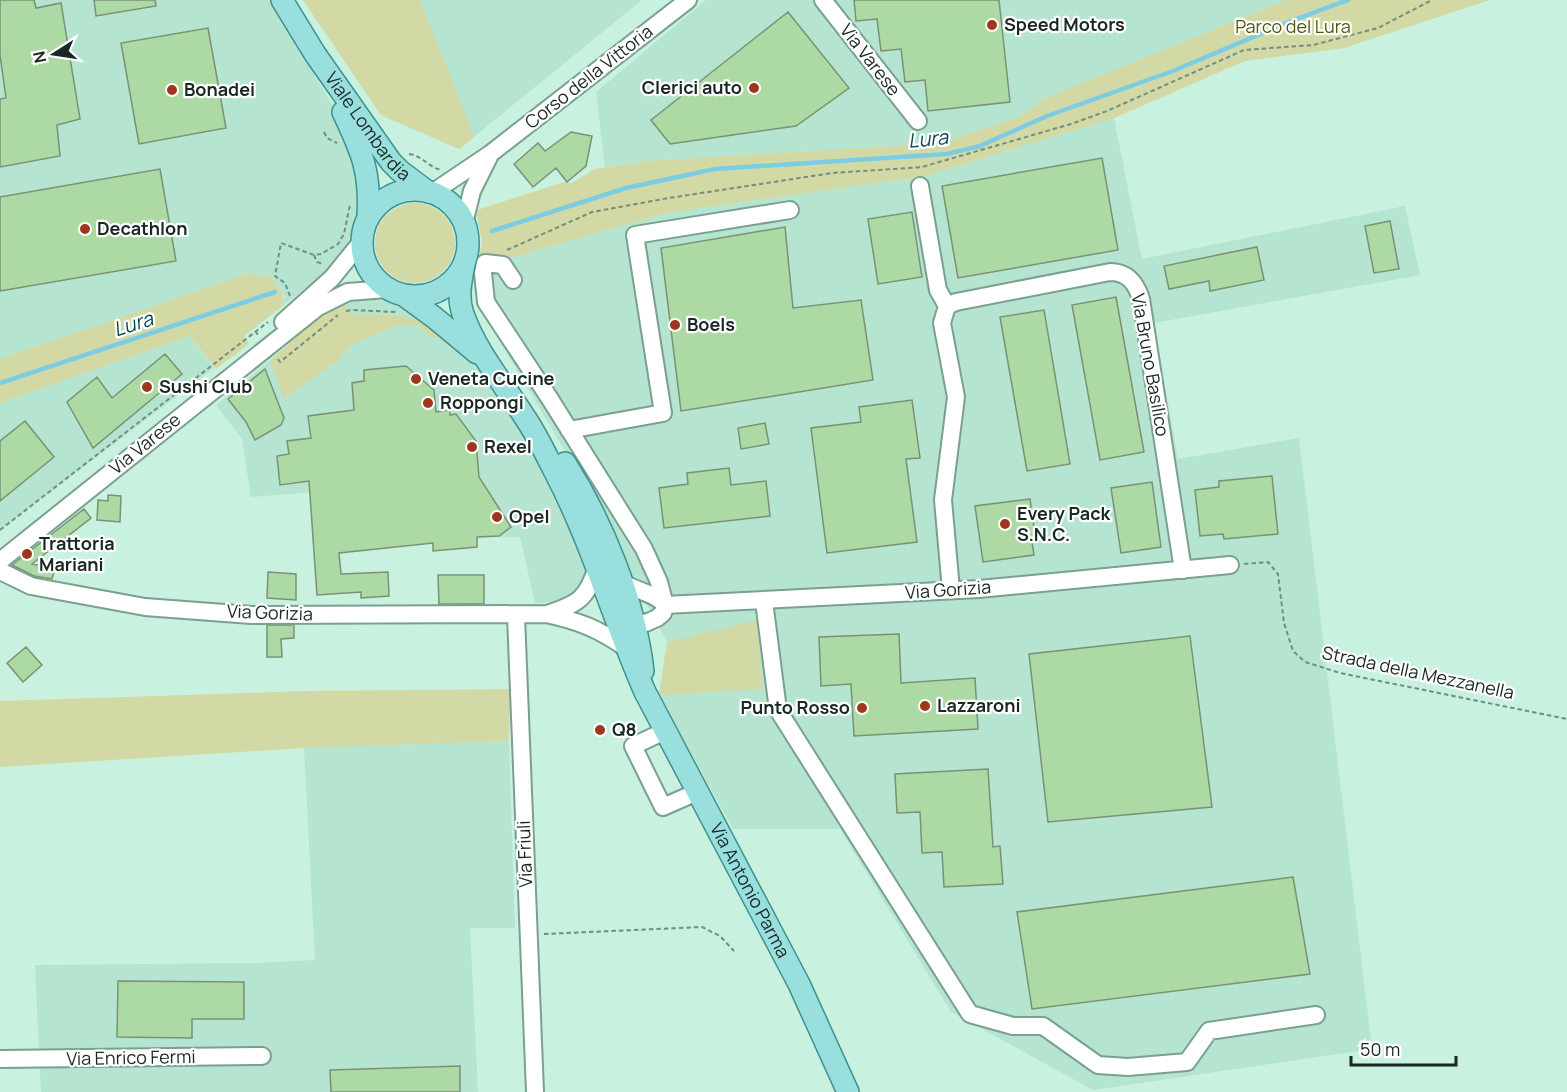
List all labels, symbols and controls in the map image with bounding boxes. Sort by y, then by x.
place label: Speed Motors [1004,12,1125,36]
park label: Parco del Lura [1235,14,1351,38]
street label: Via Varese [835,18,906,100]
marker: Speed Motors [985,18,999,32]
street label: Corso della Vittoria [520,19,657,134]
north arrow [24,24,84,84]
text: N [27,49,51,65]
street label: Viale Lombardia [320,67,416,186]
place label: Clerici auto [642,75,742,99]
place label: Bonadei [184,77,255,101]
marker: Clerici auto [747,81,761,95]
marker: Bonadei [165,83,179,97]
water label: Lura [907,123,950,154]
place label: Decathlon [97,216,188,240]
marker: Decathlon [78,222,92,236]
street label: Via Bruno Basilico [1127,291,1175,438]
water label: Lura [110,304,157,343]
place label: Boels [687,312,735,336]
marker: Boels [668,318,682,332]
place label: Veneta Cucine [428,366,555,390]
marker: Veneta Cucine [409,372,423,386]
place label: Sushi Club [159,374,252,398]
marker: Sushi Club [140,380,154,394]
place label: Roppongi [440,390,524,414]
marker: Roppongi [421,396,435,410]
street label: Via Varese [104,407,185,479]
place label: Rexel [484,434,532,458]
marker: Rexel [465,440,479,454]
place label: Every Pack S.N.C. [1017,501,1111,546]
place label: Opel [509,504,549,528]
marker: Opel [490,510,504,524]
marker: Every Pack S.N.C. [998,517,1012,531]
place label: Trattoria Mariani [39,531,115,576]
marker: Trattoria Mariani [20,547,34,561]
street label: Via Gorizia [904,574,992,604]
street label: Via Gorizia [227,599,313,625]
street label: Strada della Mezzanella [1320,640,1516,704]
place label: Lazzaroni [937,693,1020,717]
place label: Punto Rosso [741,695,850,719]
marker: Lazzaroni [918,699,932,713]
marker: Punto Rosso [855,701,869,715]
place label: Q8 [612,717,637,741]
marker: Q8 [593,723,607,737]
street label: Via Antonio Parma [705,818,796,962]
street label: Via Friuli [511,820,537,888]
scale bar [1351,1029,1456,1067]
text: 50 m [1360,1037,1400,1061]
street label: Via Enrico Fermi [66,1044,196,1070]

